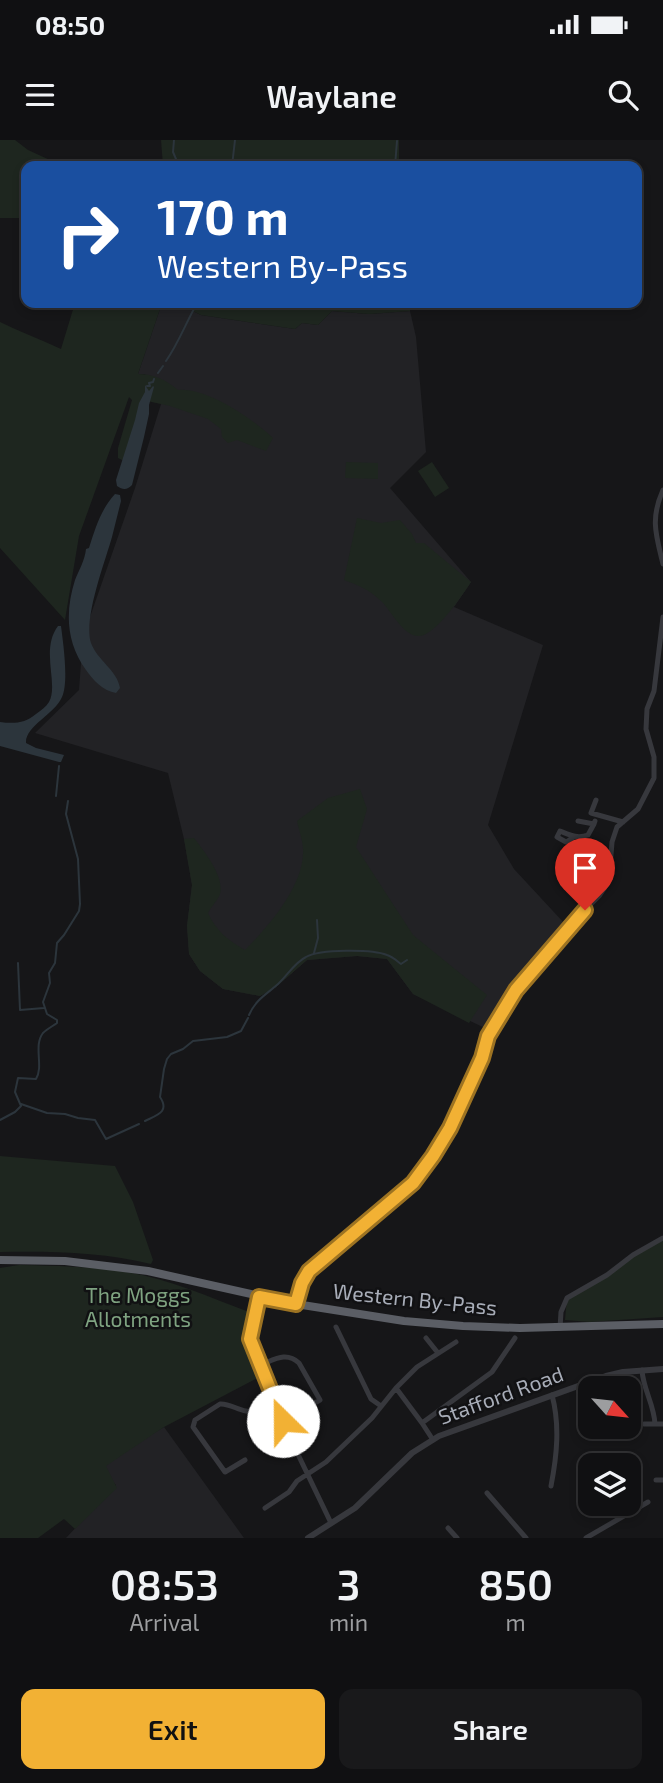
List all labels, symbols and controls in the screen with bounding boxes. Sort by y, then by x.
text: 08:50 [35,9,105,40]
icon: menu [21,76,59,114]
text: Waylane [266,76,397,114]
icon: search [604,76,642,114]
text: 170 m [157,186,289,245]
icon: right [42,189,133,280]
text: Western By-Pass [157,246,408,284]
pin [555,838,615,910]
icon: arrive [566,849,604,887]
street label: Western By-Pass [332,1277,498,1320]
park label: The Moggs Allotments [85,1282,191,1331]
street label: Stafford Road [435,1360,566,1429]
north arrow [578,1376,640,1438]
map controls [578,1376,641,1516]
position arrow [246,1384,320,1458]
button: layers [578,1453,641,1516]
text: 08:53 [110,1558,219,1608]
text: 3 [337,1558,360,1608]
text: 850 [478,1558,553,1608]
text: Arrival [129,1608,199,1636]
text: min [329,1608,368,1636]
text: m [505,1608,526,1636]
button: Exit [21,1689,325,1769]
button: Share [339,1689,642,1769]

